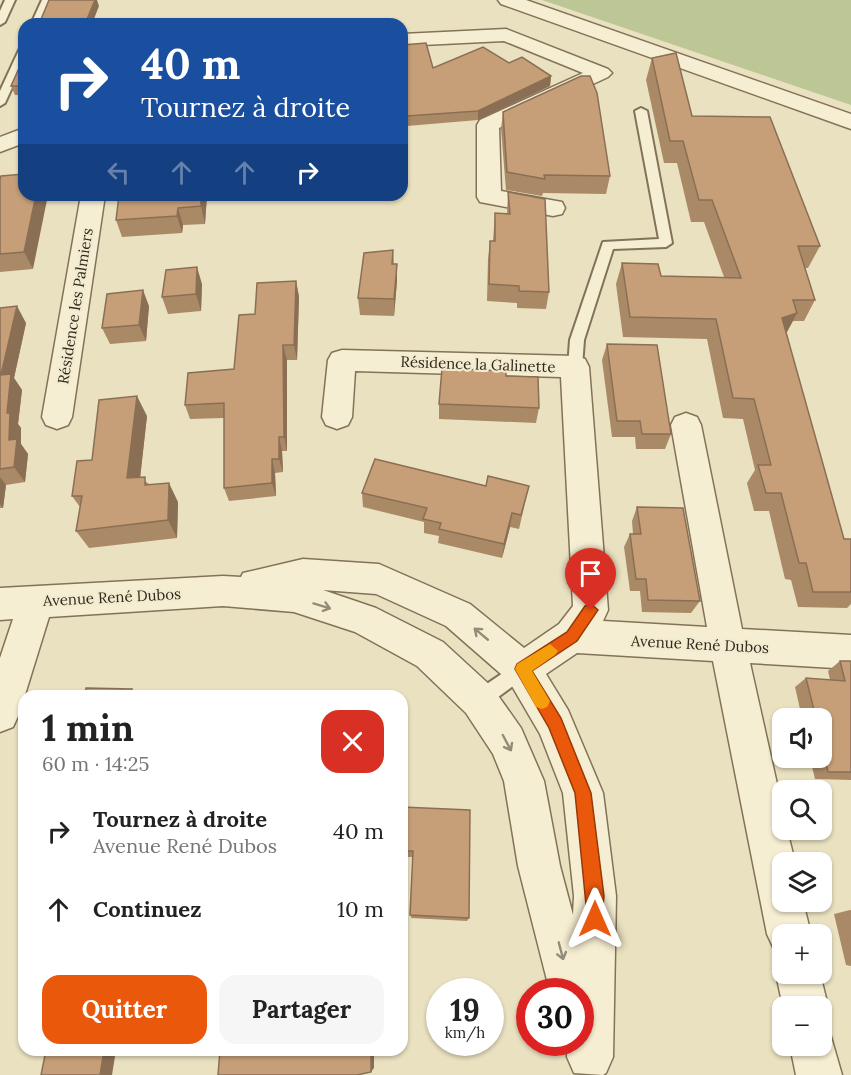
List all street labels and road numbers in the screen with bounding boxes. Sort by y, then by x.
street label: Résidence les Palmiers [53,226,97,385]
street label: Résidence la Galinette [400,352,556,376]
street label: Avenue René Dubos [42,584,181,610]
street label: Avenue René Dubos [630,631,769,657]

